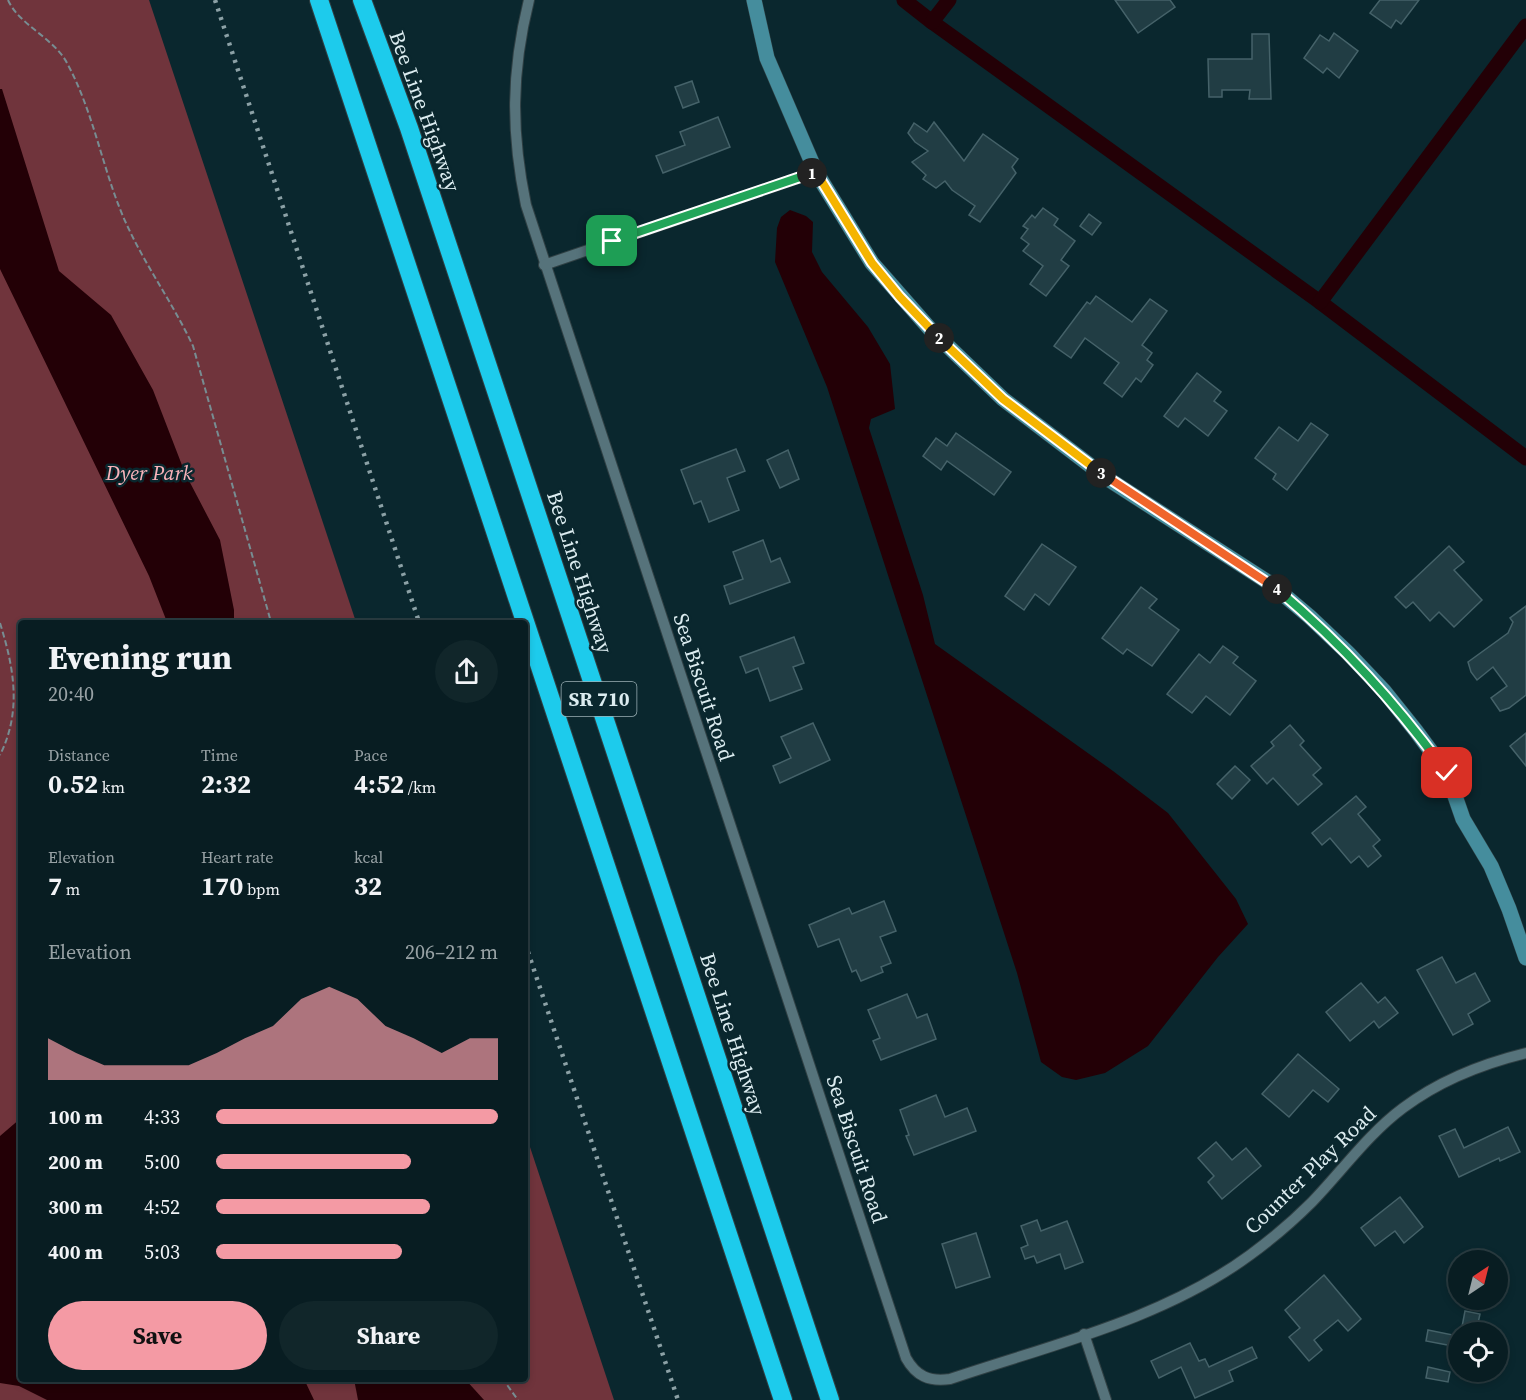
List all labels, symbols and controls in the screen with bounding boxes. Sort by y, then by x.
street label: Bee Line Highway [382,27,468,196]
pin: 1 [797,158,827,188]
text: 1 [808,162,816,184]
pin [586,215,637,266]
icon: arrive [595,224,628,257]
pin: 2 [924,323,954,353]
text: 2 [935,327,943,349]
park label: Dyer Park [105,458,193,487]
pin: 3 [1086,458,1116,488]
text: 3 [1097,462,1105,484]
street label: Bee Line Highway [540,487,620,657]
pin: 4 [1262,574,1292,604]
text: 4 [1273,578,1281,600]
street label: Sea Biscuit Road [666,610,742,765]
text: Evening run [48,635,232,680]
button: share [435,640,498,703]
text: 20:40 [48,680,94,708]
road number: SR 710 [562,682,636,716]
text: Distance [48,744,110,766]
text: Time [201,744,238,766]
text: Pace [354,744,388,766]
pin [1421,747,1472,798]
icon: check [1430,756,1463,789]
text: 0.52 [48,766,98,802]
text: 2:32 [201,766,251,802]
text: 4:52 [354,766,404,802]
text: km [98,776,125,798]
text: /km [404,776,436,798]
text: Elevation [48,846,115,868]
text: Heart rate [201,846,273,868]
text: kcal [354,846,383,868]
text: 7 [48,868,62,904]
text: 170 [201,868,243,904]
text: 32 [354,868,382,904]
text: m [62,878,80,900]
text: bpm [243,878,280,900]
text: Elevation [48,938,132,966]
text: 206–212 m [405,938,498,966]
street label: Bee Line Highway [693,949,773,1119]
street label: Sea Biscuit Road [819,1072,895,1227]
street label: Counter Play Road [1238,1099,1382,1240]
text: 100 m [48,1103,103,1131]
text: 4:33 [144,1103,180,1131]
text: 200 m [48,1148,103,1176]
text: 5:00 [144,1148,180,1176]
text: 300 m [48,1193,103,1221]
text: 4:52 [144,1193,180,1221]
text: 400 m [48,1238,103,1266]
text: 5:03 [144,1238,180,1266]
north arrow [1448,1250,1508,1310]
map controls [1448,1250,1508,1382]
button: Save [48,1301,267,1370]
button: Share [279,1301,498,1370]
button: locate [1448,1322,1508,1382]

